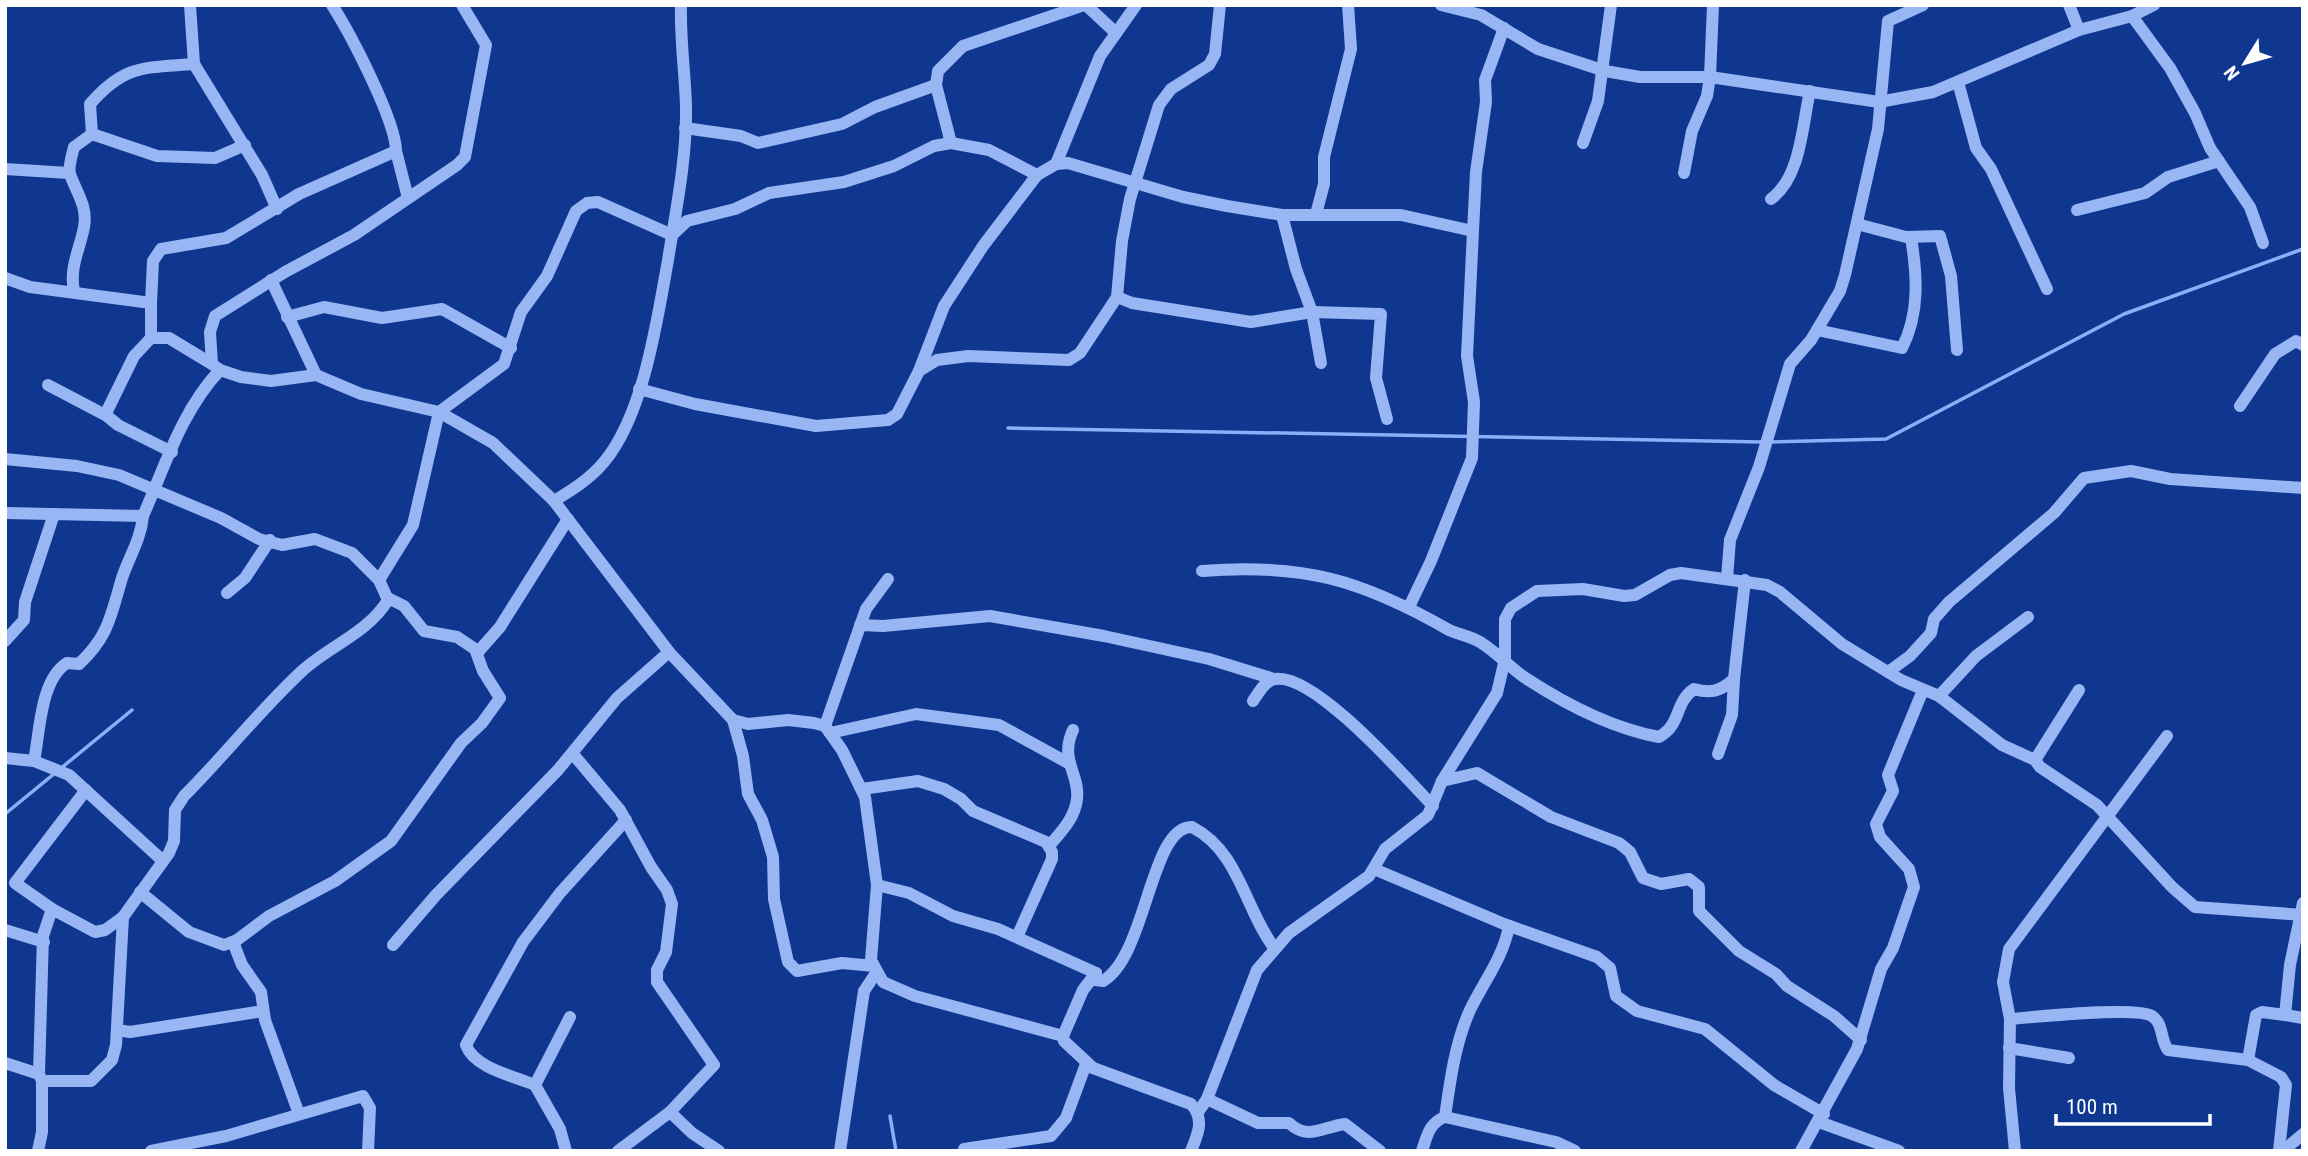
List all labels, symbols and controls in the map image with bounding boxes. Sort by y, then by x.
north arrow [2210,28,2280,98]
text: N [2219,61,2245,84]
scale bar [2056,1082,2210,1126]
text: 100 m [2066,1095,2118,1119]

